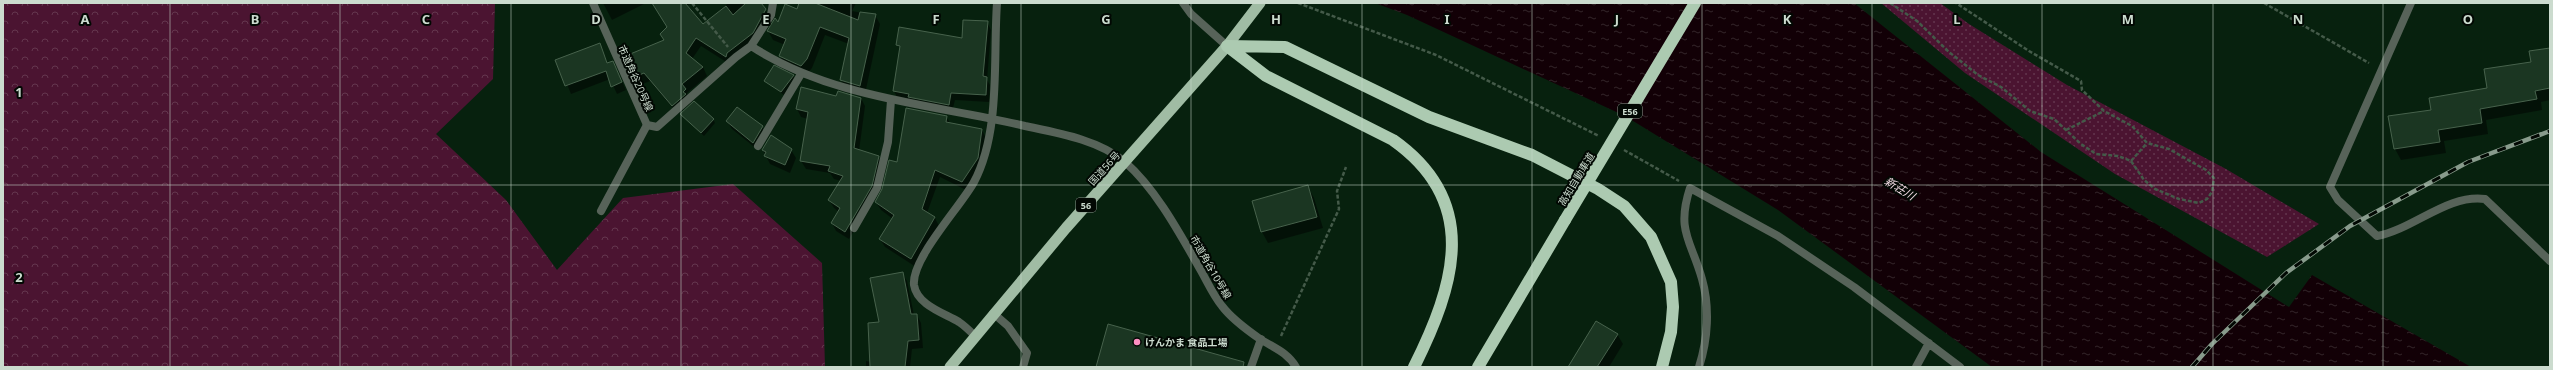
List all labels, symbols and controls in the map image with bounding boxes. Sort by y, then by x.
text: A [81,10,90,28]
text: B [251,10,259,28]
text: C [422,10,430,28]
text: D [591,10,601,28]
text: E [762,10,770,28]
text: F [932,10,940,28]
text: G [1101,10,1111,28]
text: H [1271,10,1281,28]
text: I [1444,10,1450,28]
text: J [1614,10,1619,28]
text: K [1783,10,1792,28]
text: L [1953,10,1961,28]
text: M [2122,10,2134,28]
text: N [2293,10,2303,28]
text: O [2463,10,2473,28]
street label: 市道角谷20号線 [615,43,657,113]
text: 1 [15,83,23,101]
road number: E56 [1618,104,1642,118]
street label: 国道56号 [1085,148,1123,188]
street label: 高知自動車道 [1555,150,1597,208]
water label: 新荘川 [1882,173,1919,203]
road number: 56 [1076,198,1096,212]
street label: 市道角谷10号線 [1187,233,1235,301]
text: 2 [15,268,23,286]
place label: けんかま 食品工場 [1145,335,1228,349]
marker: けんかま 食品工場 [1132,337,1142,347]

